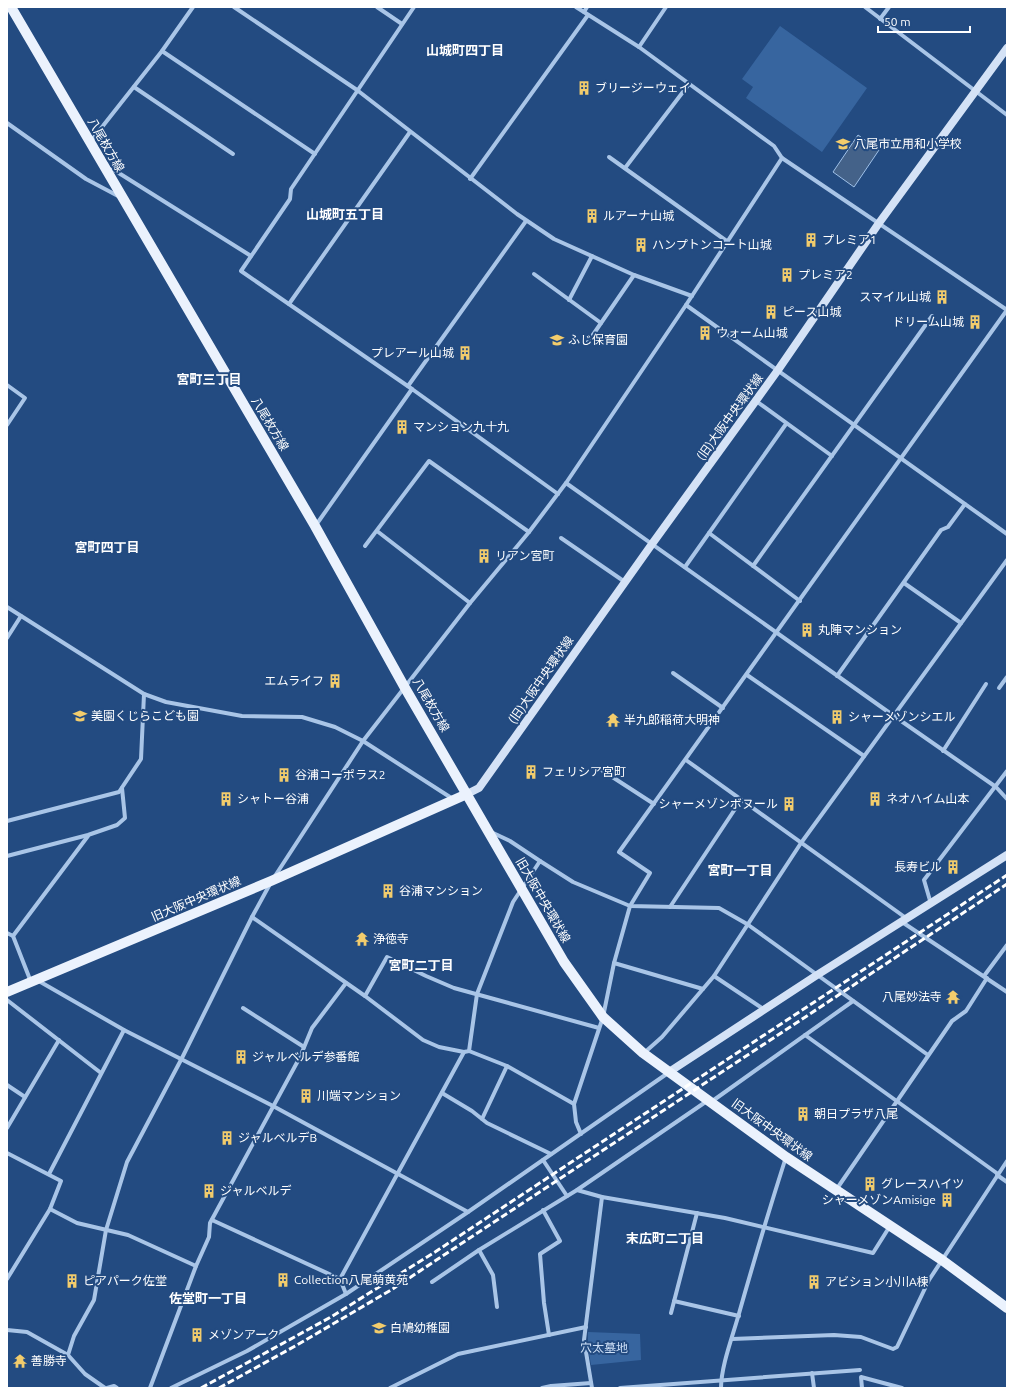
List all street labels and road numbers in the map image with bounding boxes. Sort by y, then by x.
street label: 八尾枚方線 [86,116,127,174]
street label: (旧)大阪中央環状線 [694,371,766,463]
street label: 八尾枚方線 [249,395,291,453]
street label: (旧)大阪中央環状線 [506,634,576,726]
street label: 八尾枚方線 [411,676,452,734]
street label: 旧大阪中央環状線 [514,855,573,945]
street label: 旧大阪中央環状線 [149,874,243,923]
street label: 旧大阪中央環状線 [730,1096,815,1163]

